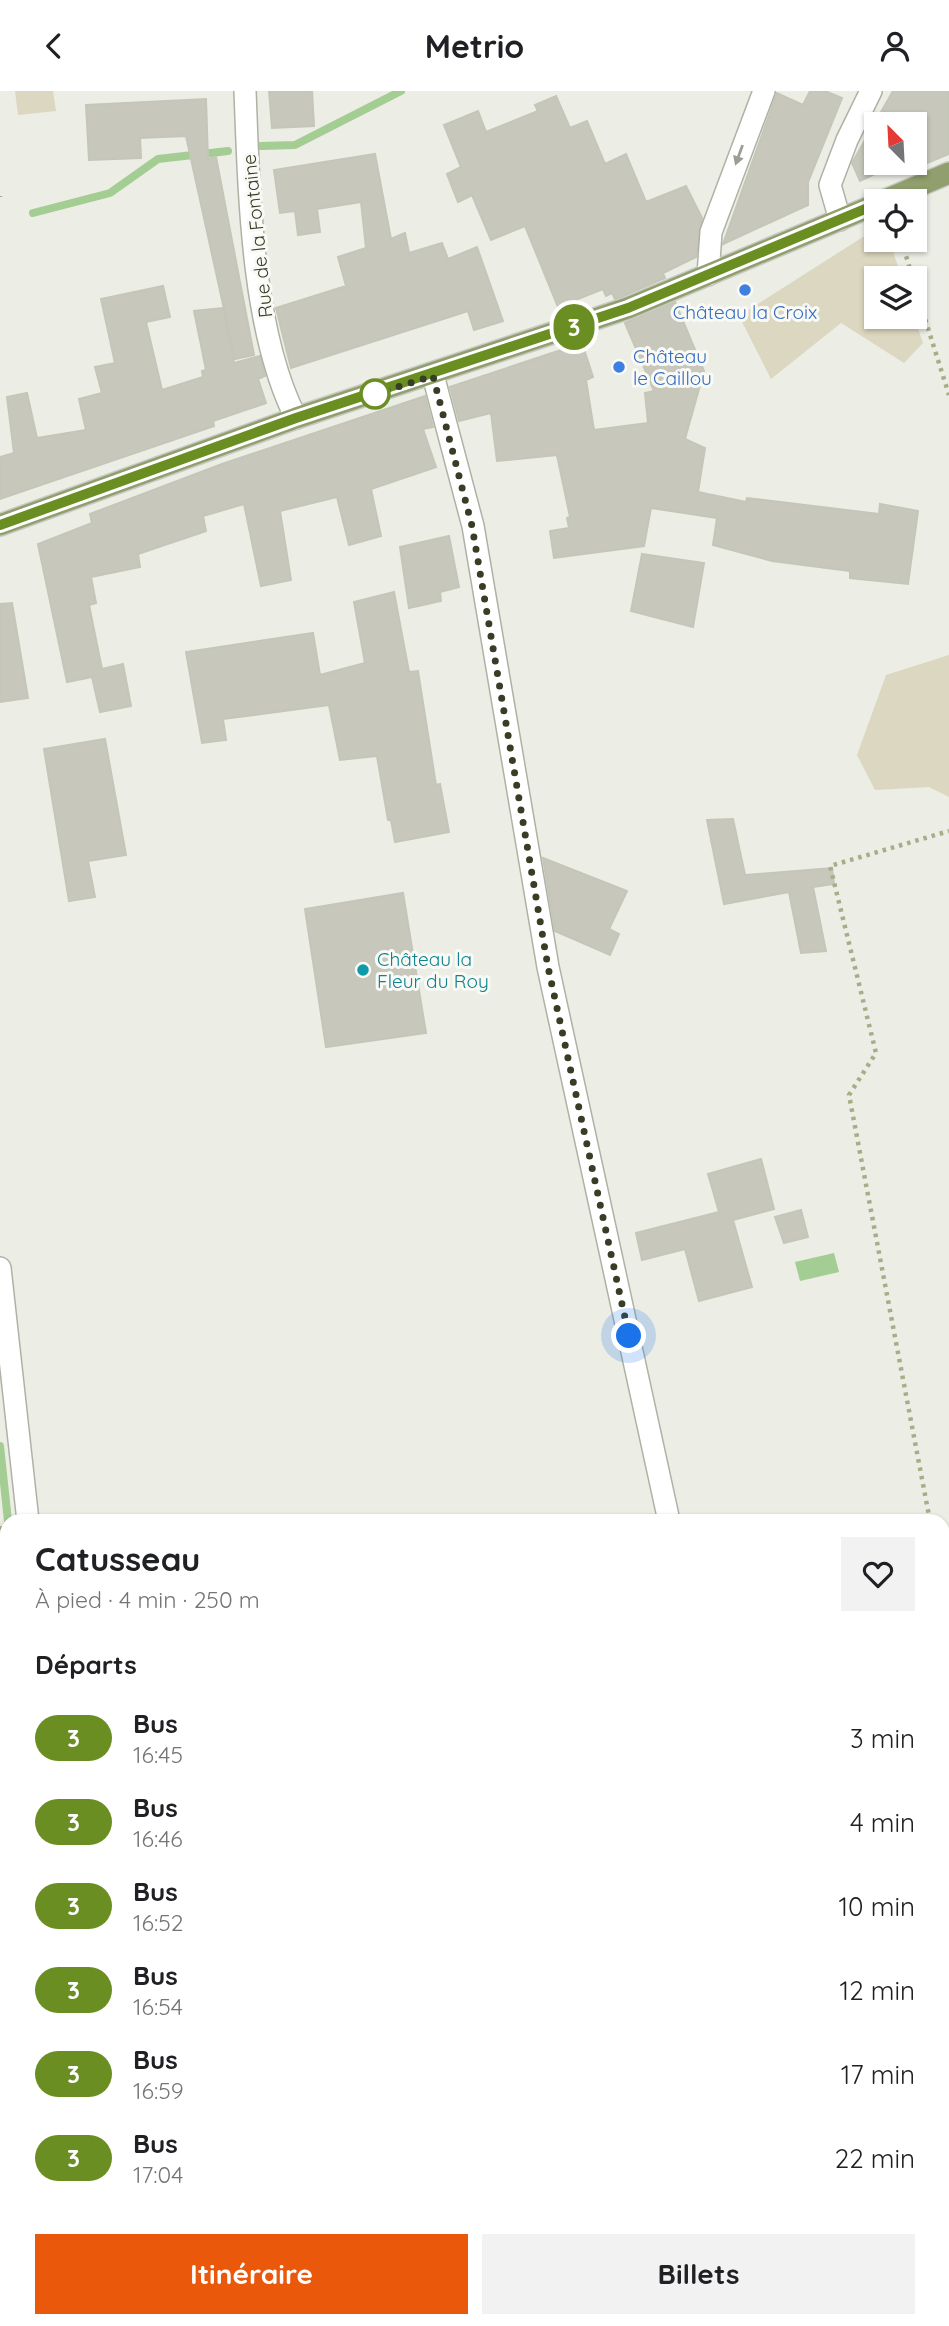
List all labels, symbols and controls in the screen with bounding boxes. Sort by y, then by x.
text: Metrio [425,26,524,66]
icon: back [35,27,73,65]
icon: person [876,27,914,65]
north arrow [864,112,928,175]
map controls [864,112,927,329]
one-way arrow [734,144,745,165]
street label: Rue de la Fontaine [236,153,278,319]
button: locate [864,189,927,252]
button: layers [864,266,927,329]
marker: Château la Croix [737,282,753,298]
place label: Château la Croix [673,300,817,324]
line badge: 3 [551,304,597,350]
text: 3 [568,312,580,342]
place label: Château le Caillou [633,344,712,390]
marker: Château le Caillou [611,359,627,375]
unlabelled marker [360,379,390,409]
place label: Château la Fleur du Roy [377,947,489,993]
marker: Château la Fleur du Roy [355,962,371,978]
your location [611,1318,646,1353]
button: heart [841,1537,915,1611]
text: Catusseau [35,1538,200,1579]
text: À pied · 4 min · 250 m [35,1585,260,1614]
text: Départs [35,1648,137,1681]
text: Bus [133,1707,178,1740]
text: 3 min [850,1722,915,1755]
text: 3 [67,1723,80,1753]
text: 16:45 [133,1740,183,1769]
text: Bus [133,1791,178,1824]
text: 4 min [850,1806,915,1839]
text: 3 [67,1807,80,1837]
text: 16:46 [133,1824,183,1853]
text: Bus [133,1875,178,1908]
text: 10 min [839,1890,915,1923]
text: 3 [67,1891,80,1921]
text: 16:52 [133,1908,183,1937]
text: Bus [133,1959,178,1992]
text: 12 min [840,1974,915,2007]
text: 3 [67,1975,80,2005]
text: 16:54 [133,1992,183,2021]
text: Bus [133,2043,178,2076]
text: 17 min [841,2058,915,2091]
text: 3 [67,2059,80,2089]
text: 16:59 [133,2076,184,2105]
text: Bus [133,2127,178,2160]
text: 22 min [835,2142,915,2175]
text: 3 [67,2143,80,2173]
text: 17:04 [133,2160,183,2189]
button: Itinéraire [35,2234,468,2314]
button: Billets [482,2234,915,2314]

